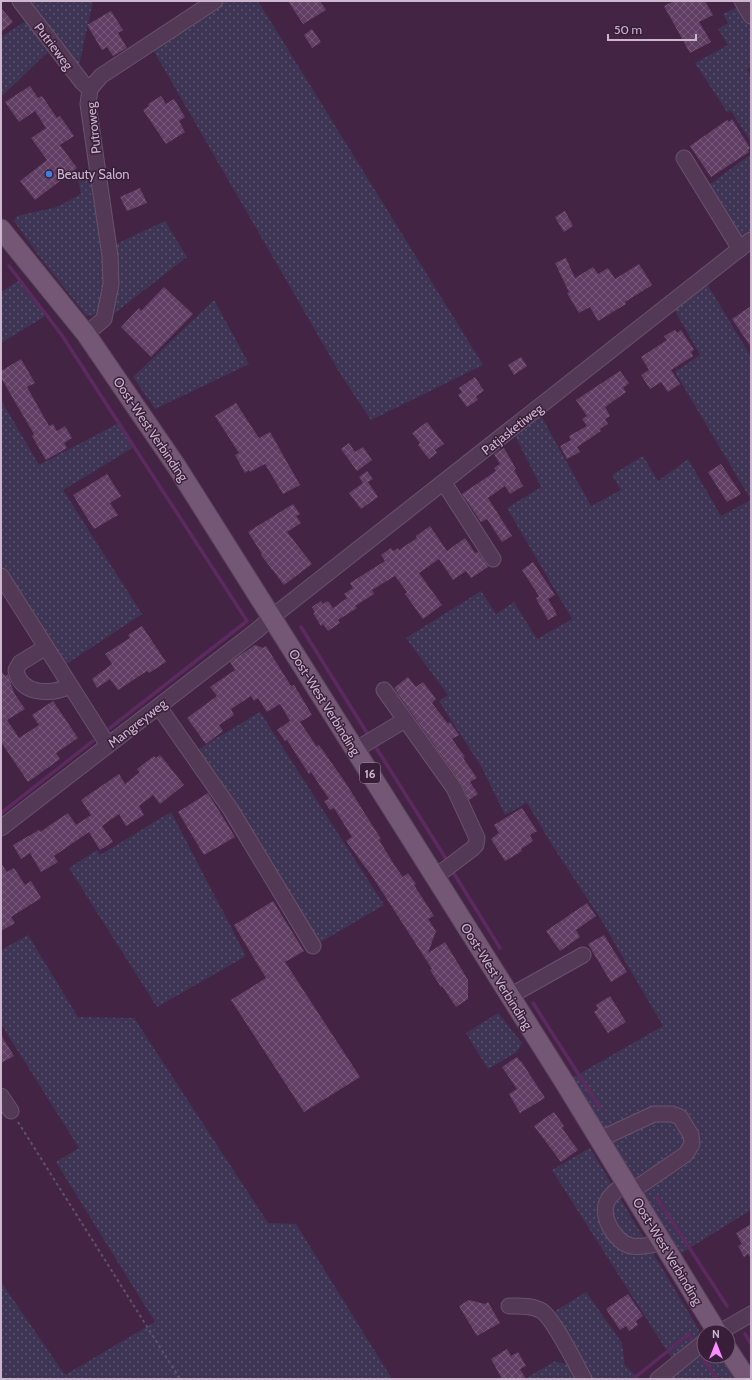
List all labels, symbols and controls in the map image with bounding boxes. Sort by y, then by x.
scale bar [608,16,696,42]
street label: Putrieweg [31,19,77,73]
text: 50 m [614,22,642,37]
street label: Putroweg [82,101,104,155]
place label: Beauty Salon [57,166,130,182]
marker: Beauty Salon [44,169,54,179]
street label: Oost-West Verbinding [110,374,192,485]
street label: Patjasketiweg [478,400,547,459]
street label: Oost-West Verbinding [286,646,364,759]
street label: Mangreyweg [104,695,170,751]
road number: 16 [360,763,380,783]
street label: Oost-West Verbinding [458,920,536,1033]
street label: Oost-West Verbinding [630,1194,707,1308]
north arrow [696,1324,736,1364]
text: N [712,1327,720,1341]

